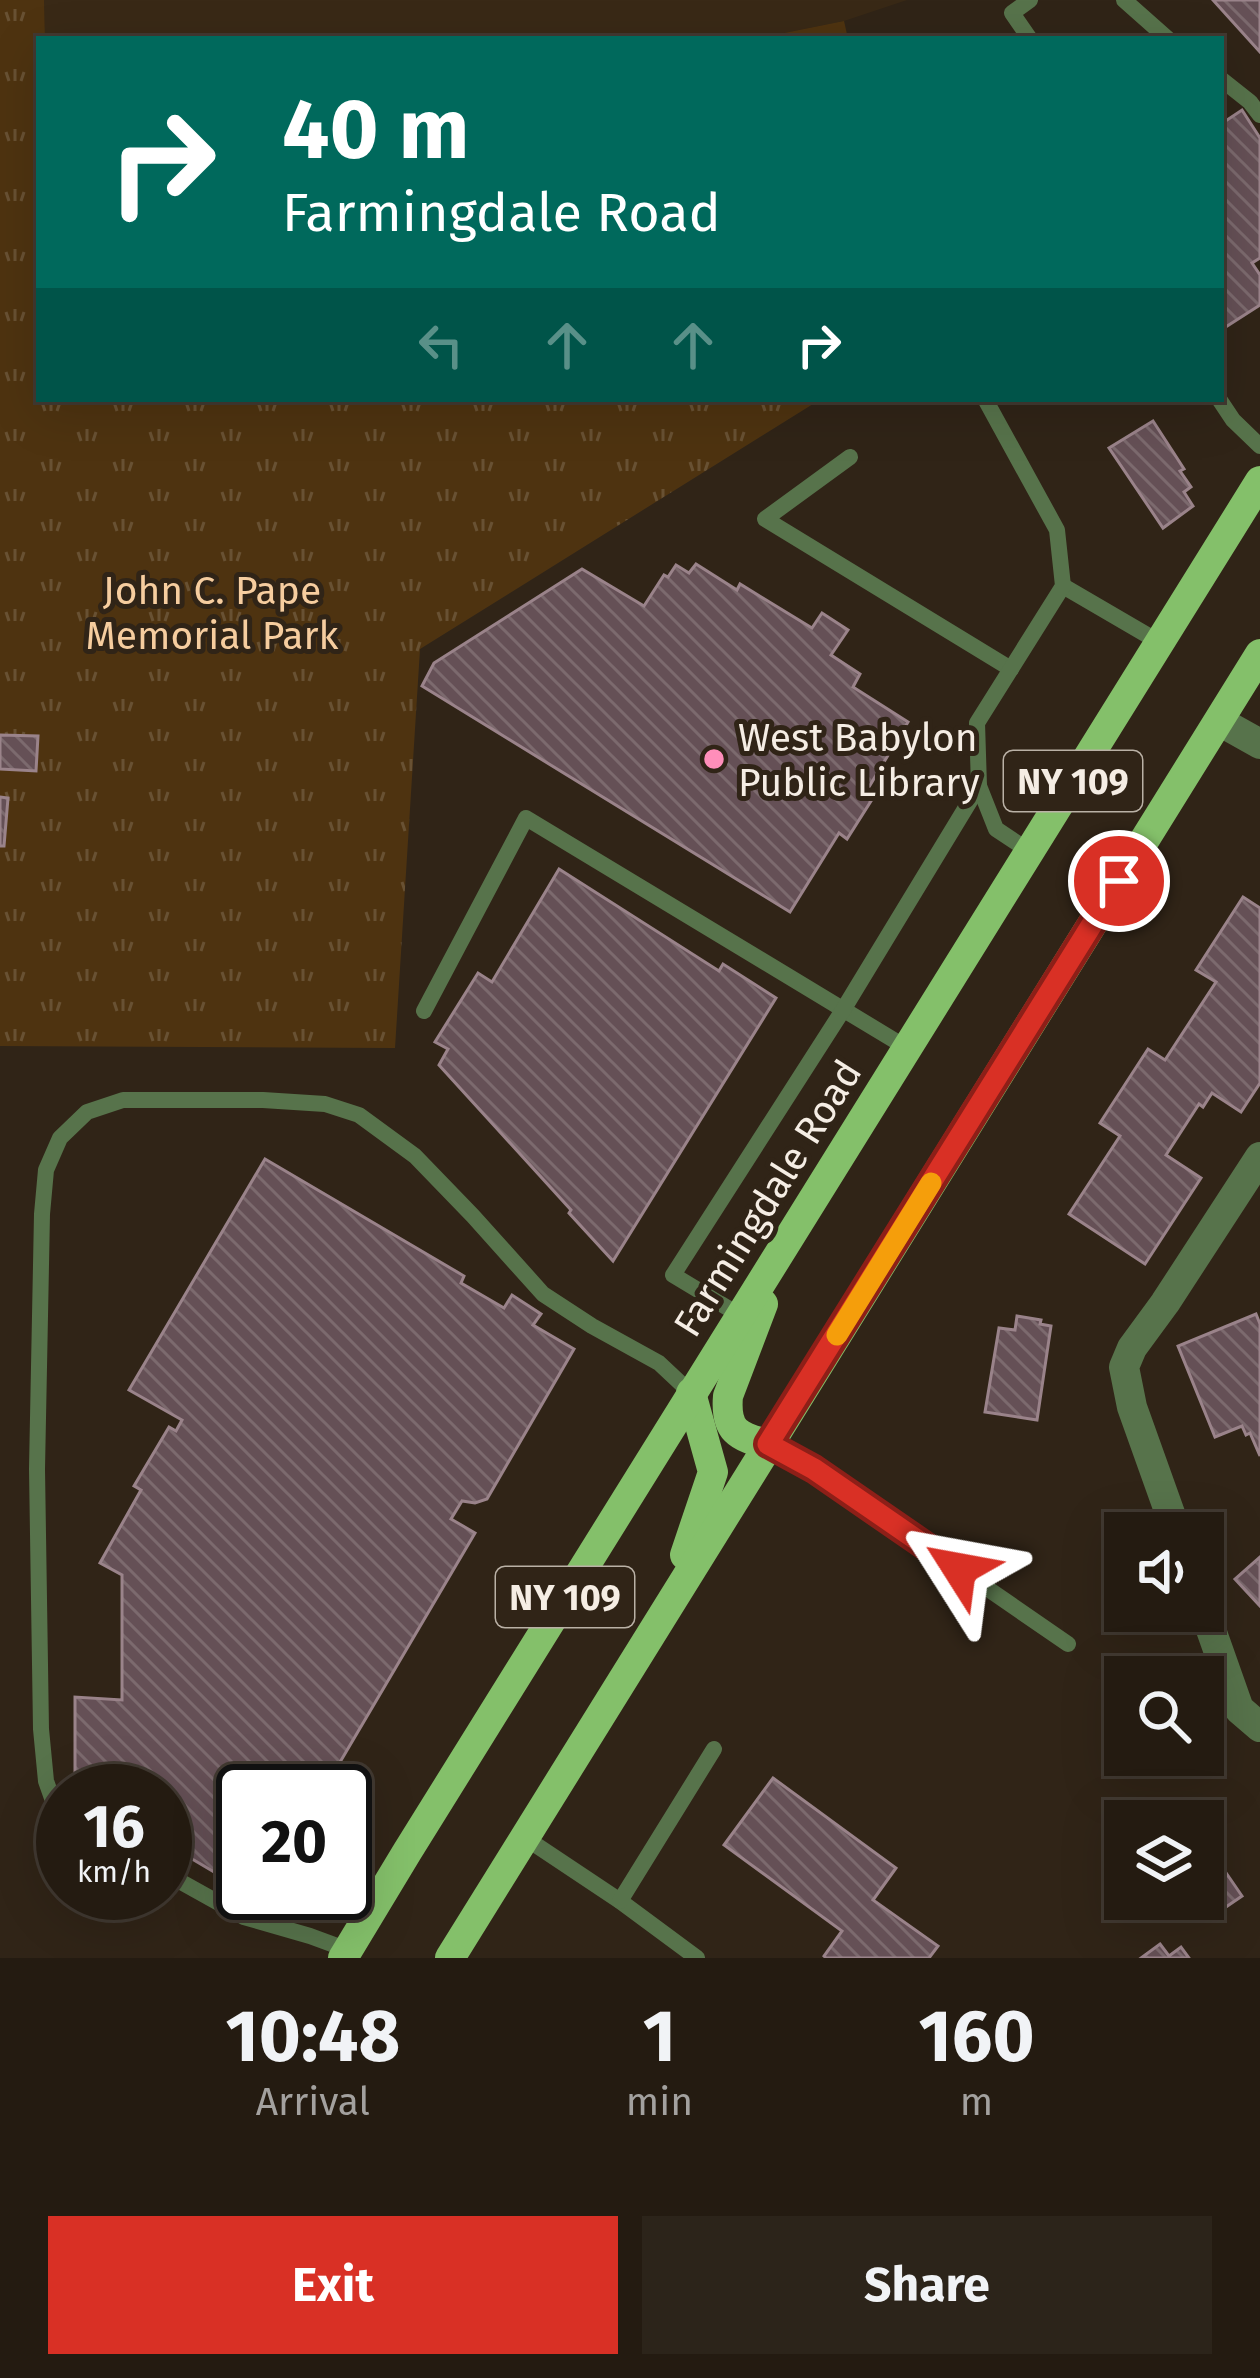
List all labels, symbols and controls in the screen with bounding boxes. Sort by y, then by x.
text: 40 m [282,79,470,180]
icon: right [84,84,240,240]
text: Farmingdale Road [282,181,721,245]
icon: left [408,312,474,378]
icon: ahead [534,312,600,378]
icon: ahead [660,312,726,378]
icon: right [786,312,852,378]
park label: John C. Pape Memorial Park [85,568,339,659]
place label: West Babylon Public Library [738,715,980,806]
marker: West Babylon Public Library [701,746,727,772]
road number: NY 109 [1004,751,1142,811]
pin [1068,830,1170,932]
icon: arrive [1086,848,1152,914]
street label: Farmingdale Road [664,1052,871,1345]
position arrow [896,1506,1022,1632]
map controls [1104,1512,1224,1920]
button: sound [1104,1512,1224,1632]
road number: NY 109 [496,1567,634,1627]
button: search [1104,1656,1224,1776]
speed limit sign: 20 [216,1764,372,1920]
text: 16 [83,1791,145,1863]
button: layers [1104,1800,1224,1920]
text: km/h [77,1854,151,1890]
text: 10:48 [225,1994,400,2080]
text: 1 [643,1994,676,2080]
text: 160 [918,1994,1035,2080]
text: Arrival [256,2079,370,2125]
text: min [626,2079,693,2125]
text: m [960,2079,993,2125]
button: Exit [48,2216,618,2354]
button: Share [642,2216,1212,2354]

